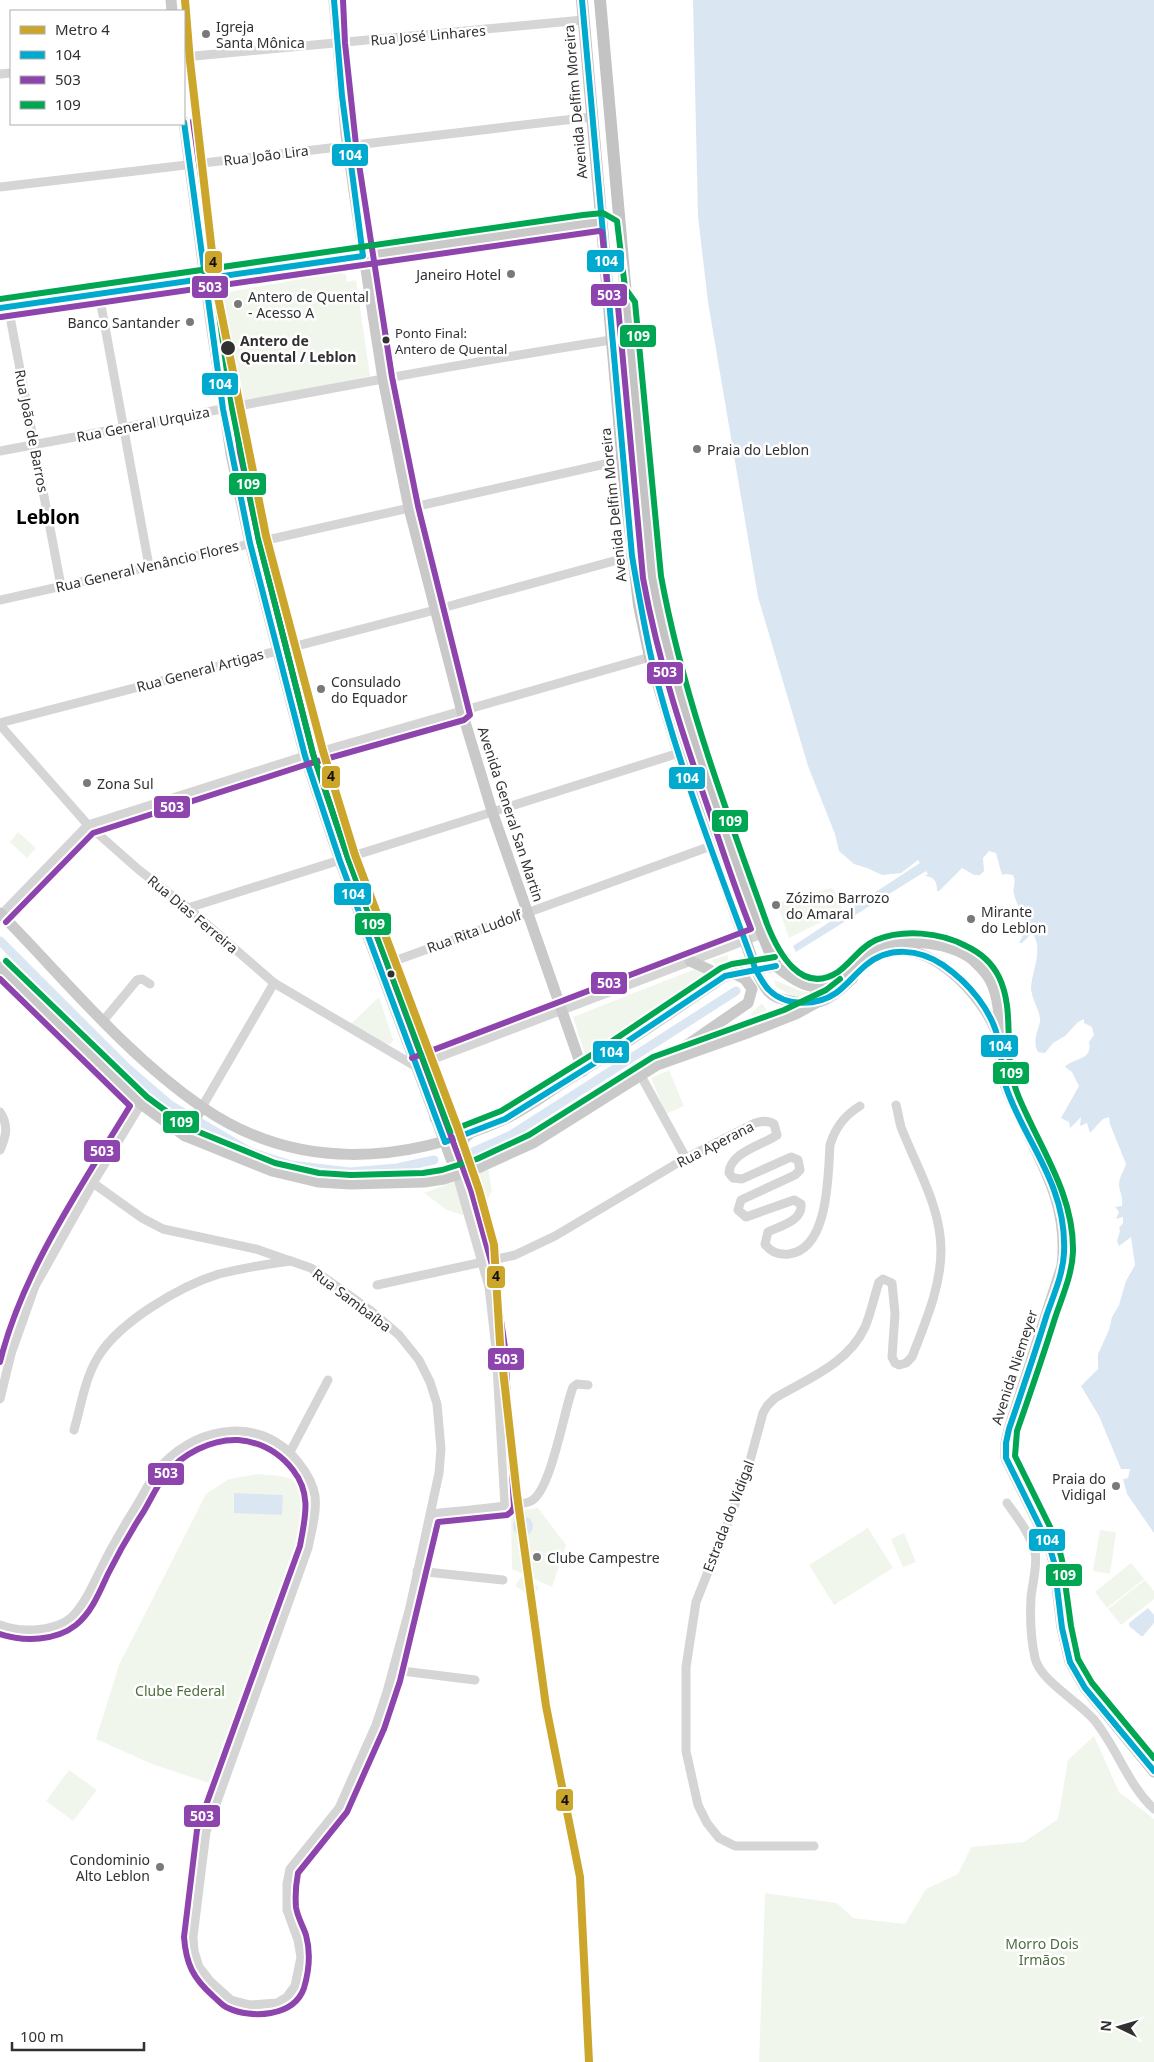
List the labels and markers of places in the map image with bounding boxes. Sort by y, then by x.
place label: Igreja Santa Mônica [216,17,305,52]
marker: Igreja Santa Mônica [200,28,212,40]
place label: Janeiro Hotel [414,265,501,284]
marker: Janeiro Hotel [505,268,517,280]
place label: Antero de Quental - Acesso A [248,287,369,322]
marker: Antero de Quental - Acesso A [232,298,244,310]
place label: Banco Santander [68,313,180,332]
marker: Banco Santander [184,316,196,328]
place label: Ponto Final: Antero de Quental [395,324,507,358]
place label: Antero de Quental / Leblon [240,331,356,366]
marker: Ponto Final: Antero de Quental [381,335,391,345]
marker: Antero de Quental / Leblon [219,339,237,357]
place label: Praia do Leblon [707,440,809,459]
marker: Praia do Leblon [691,443,703,455]
place label: Consulado do Equador [331,672,408,707]
marker: Consulado do Equador [315,683,327,695]
place label: Zona Sul [97,774,154,793]
marker: Zona Sul [81,777,93,789]
place label: Zózimo Barrozo do Amaral [786,888,889,923]
marker: Zózimo Barrozo do Amaral [770,899,782,911]
place label: Mirante do Leblon [981,902,1046,937]
marker: Mirante do Leblon [965,913,977,925]
unlabelled marker [386,969,396,979]
place label: Praia do Vidigal [1052,1469,1106,1504]
marker: Praia do Vidigal [1110,1480,1122,1492]
place label: Clube Campestre [547,1548,660,1567]
marker: Clube Campestre [531,1551,543,1563]
place label: Condominio Alto Leblon [70,1850,150,1885]
marker: Condominio Alto Leblon [154,1861,166,1873]

